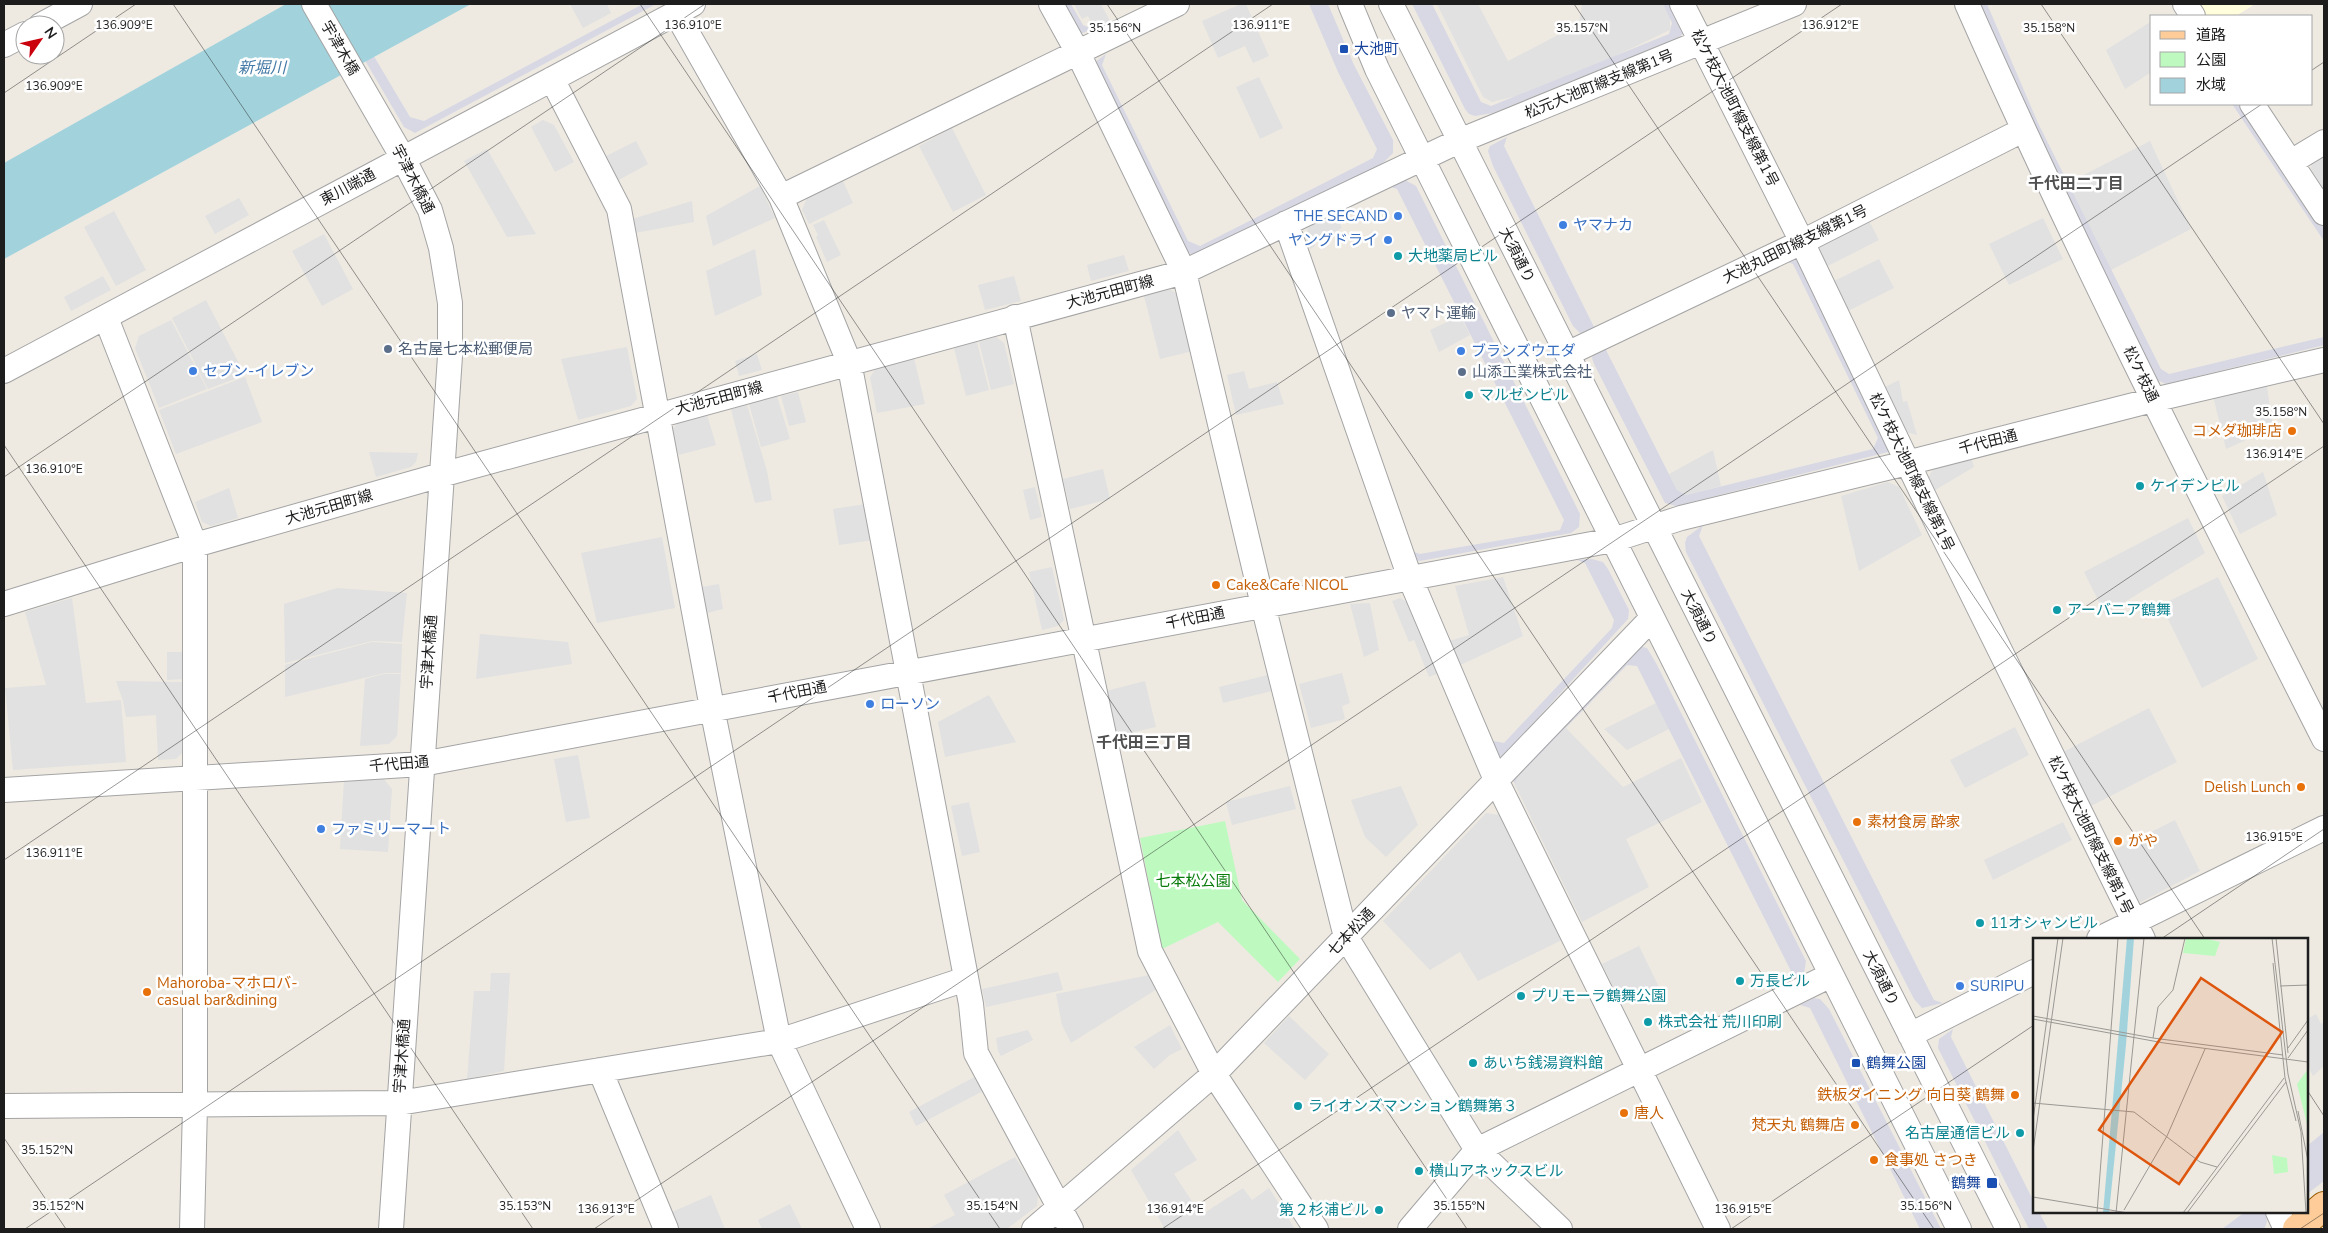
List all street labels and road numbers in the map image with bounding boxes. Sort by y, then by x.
street label: 宇津木橋 [316,17,364,79]
street label: 松ケ枝大池町線支線第1号 [1687,26,1783,190]
street label: 松元大池町線支線第1号 [1522,45,1676,123]
street label: 宇津木橋通 [387,141,439,217]
street label: 東川端通 [317,164,379,210]
street label: 大池丸田町線支線第1号 [1719,200,1871,288]
street label: 大須通り [1494,224,1540,286]
street label: 大池元田町線 [1064,271,1156,313]
street label: 松ケ枝通 [2119,343,2163,405]
street label: 大池元田町線 [673,377,765,419]
street label: 松ケ枝大池町線支線第1号 [1865,389,1959,555]
street label: 千代田通 [1956,425,2020,459]
street label: 大池元田町線 [283,485,375,529]
street label: 大須通り [1676,586,1722,648]
street label: 千代田通 [1164,602,1226,634]
street label: 宇津木橋通 [416,614,442,690]
street label: 千代田通 [766,676,828,708]
street label: 千代田通 [368,751,430,777]
street label: 松ケ枝大池町線支線第1号 [2044,752,2138,918]
street label: 七本松通 [1323,903,1379,961]
street label: 大須通り [1858,947,1904,1009]
street label: 宇津木橋通 [389,1018,415,1094]

